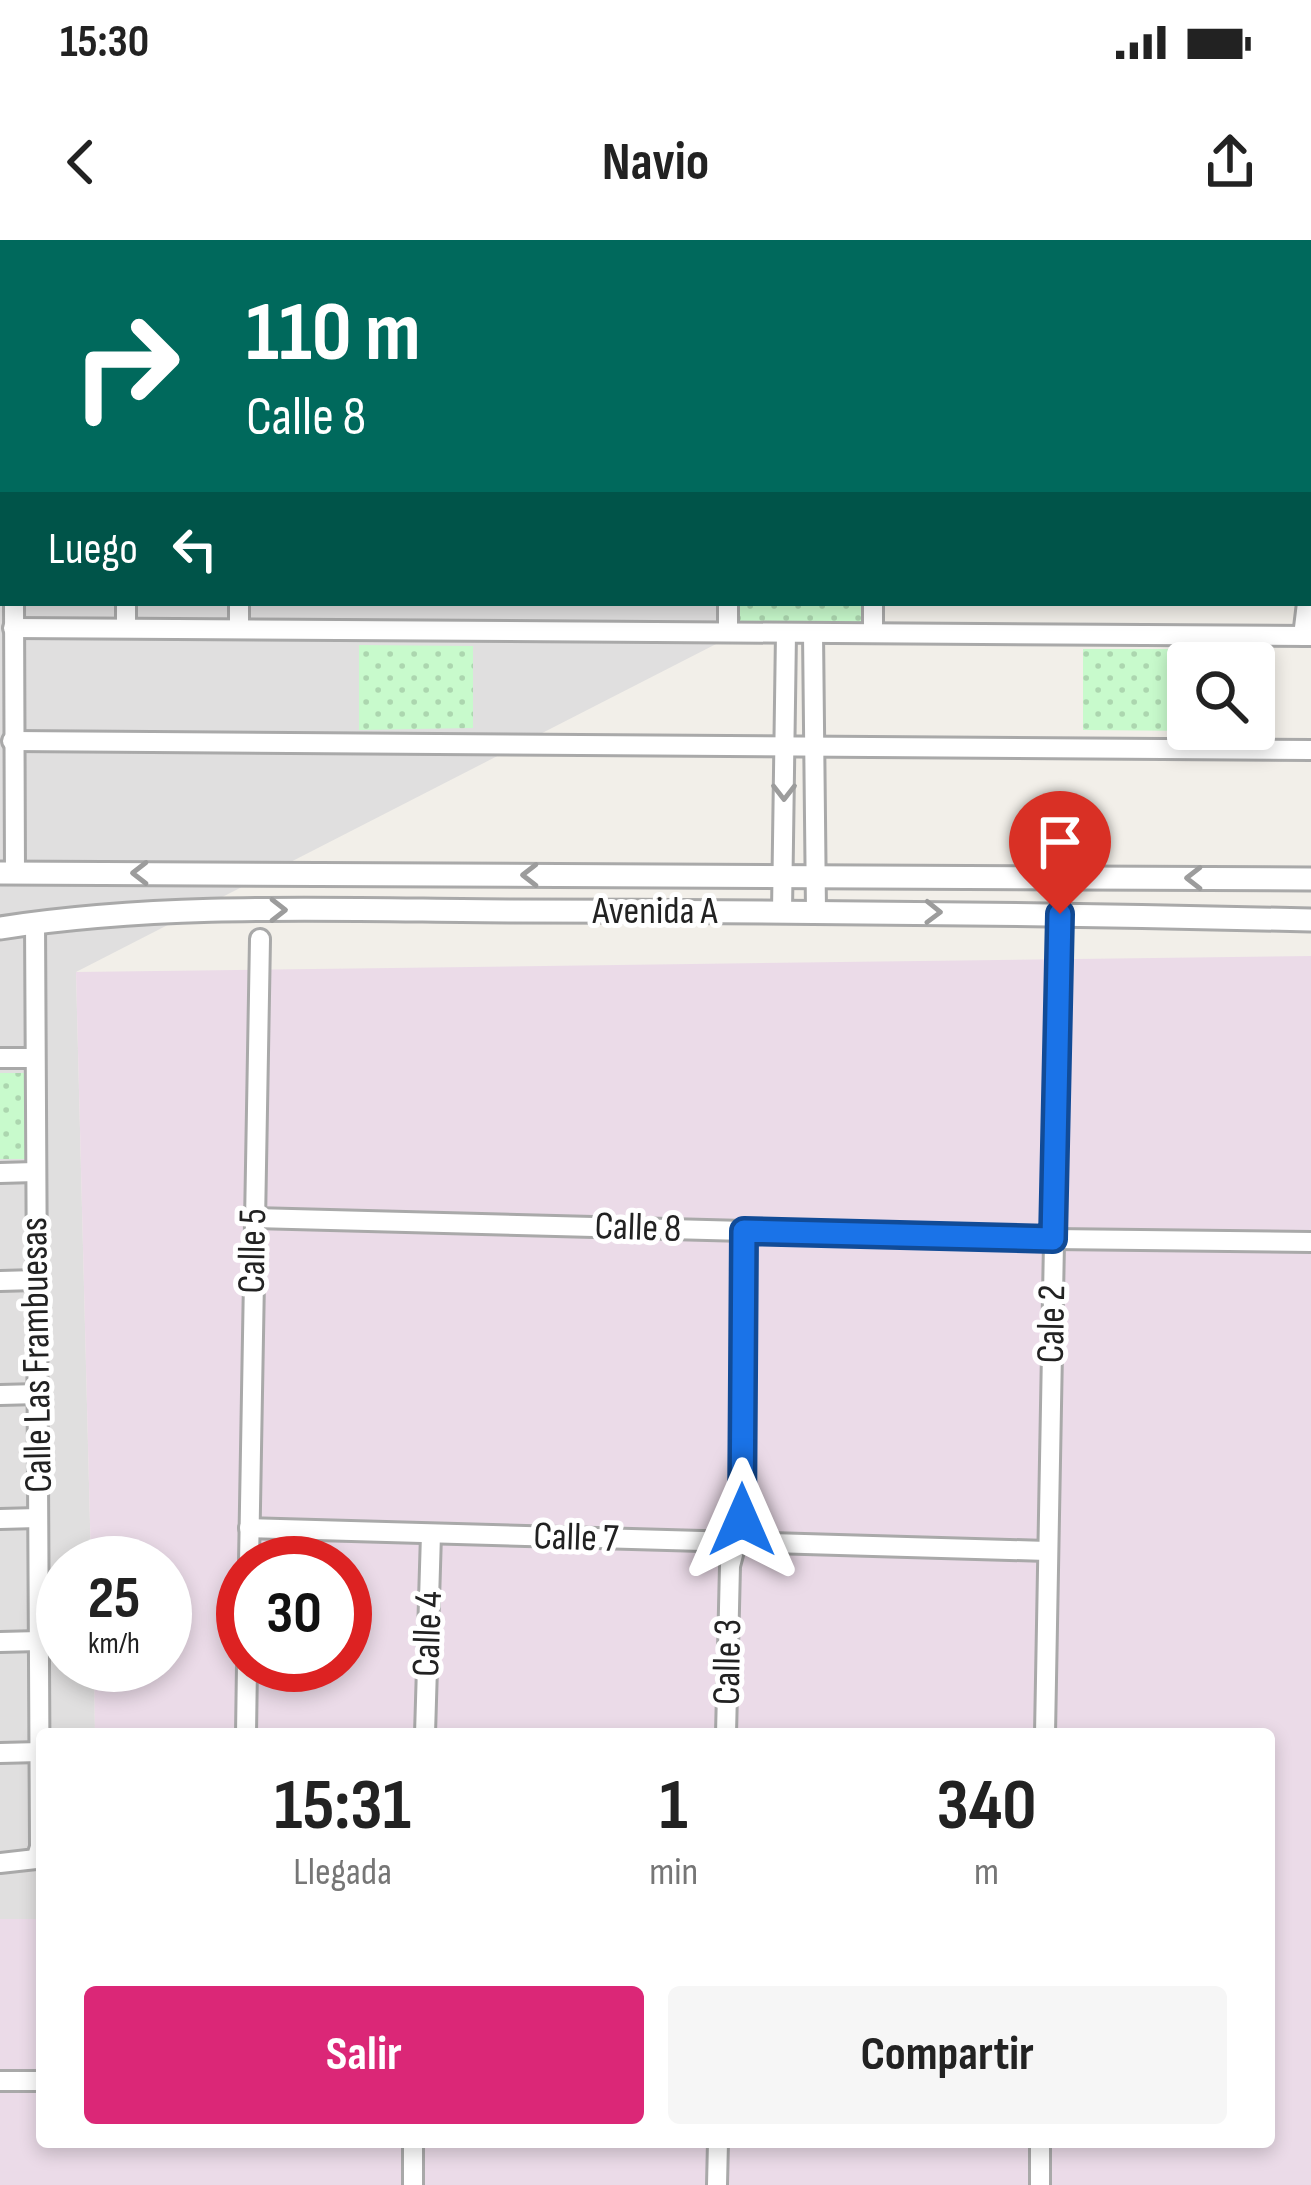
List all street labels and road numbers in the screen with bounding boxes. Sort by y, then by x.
street label: Avenida A [592,888,718,935]
street label: Calle 8 [594,1203,682,1253]
street label: Calle 5 [229,1208,277,1294]
street label: Calle Las Frambuesas [11,1217,63,1493]
street label: Cale 2 [1028,1284,1076,1364]
street label: Calle 7 [533,1513,620,1563]
street label: Calle 4 [403,1590,453,1678]
street label: Calle 3 [704,1619,752,1705]

